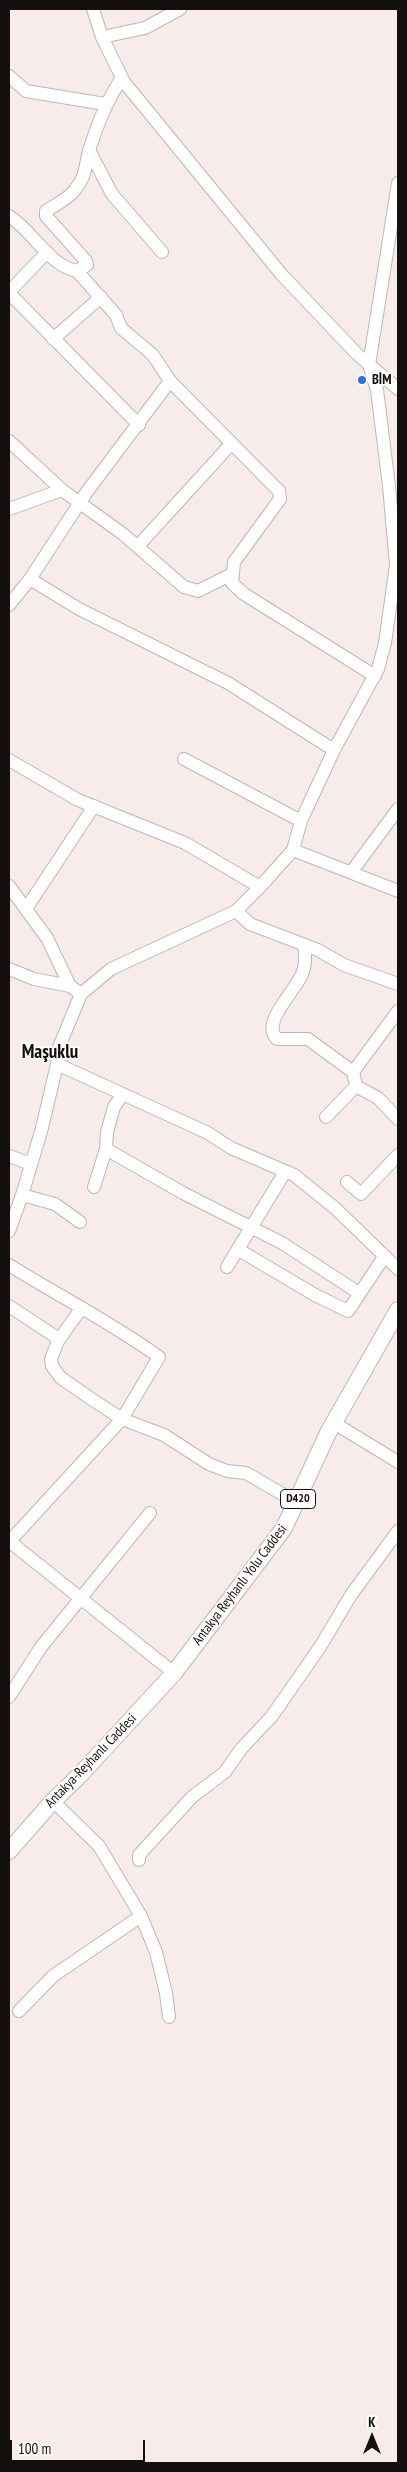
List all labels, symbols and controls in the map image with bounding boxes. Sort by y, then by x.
place label: BİM [372,372,391,388]
marker: BİM [356,374,368,386]
district label: Maşuklu [22,1042,78,1064]
road number: D420 [280,1490,316,1508]
street label: Antakya Reyhanlı Yolu Caddesi [189,1521,291,1649]
street label: Antakya-Reyhanlı Caddesi [42,1710,140,1812]
north arrow [347,2412,397,2462]
text: K [368,2413,376,2431]
scale bar [12,2430,148,2462]
text: 100 m [18,2439,51,2458]

